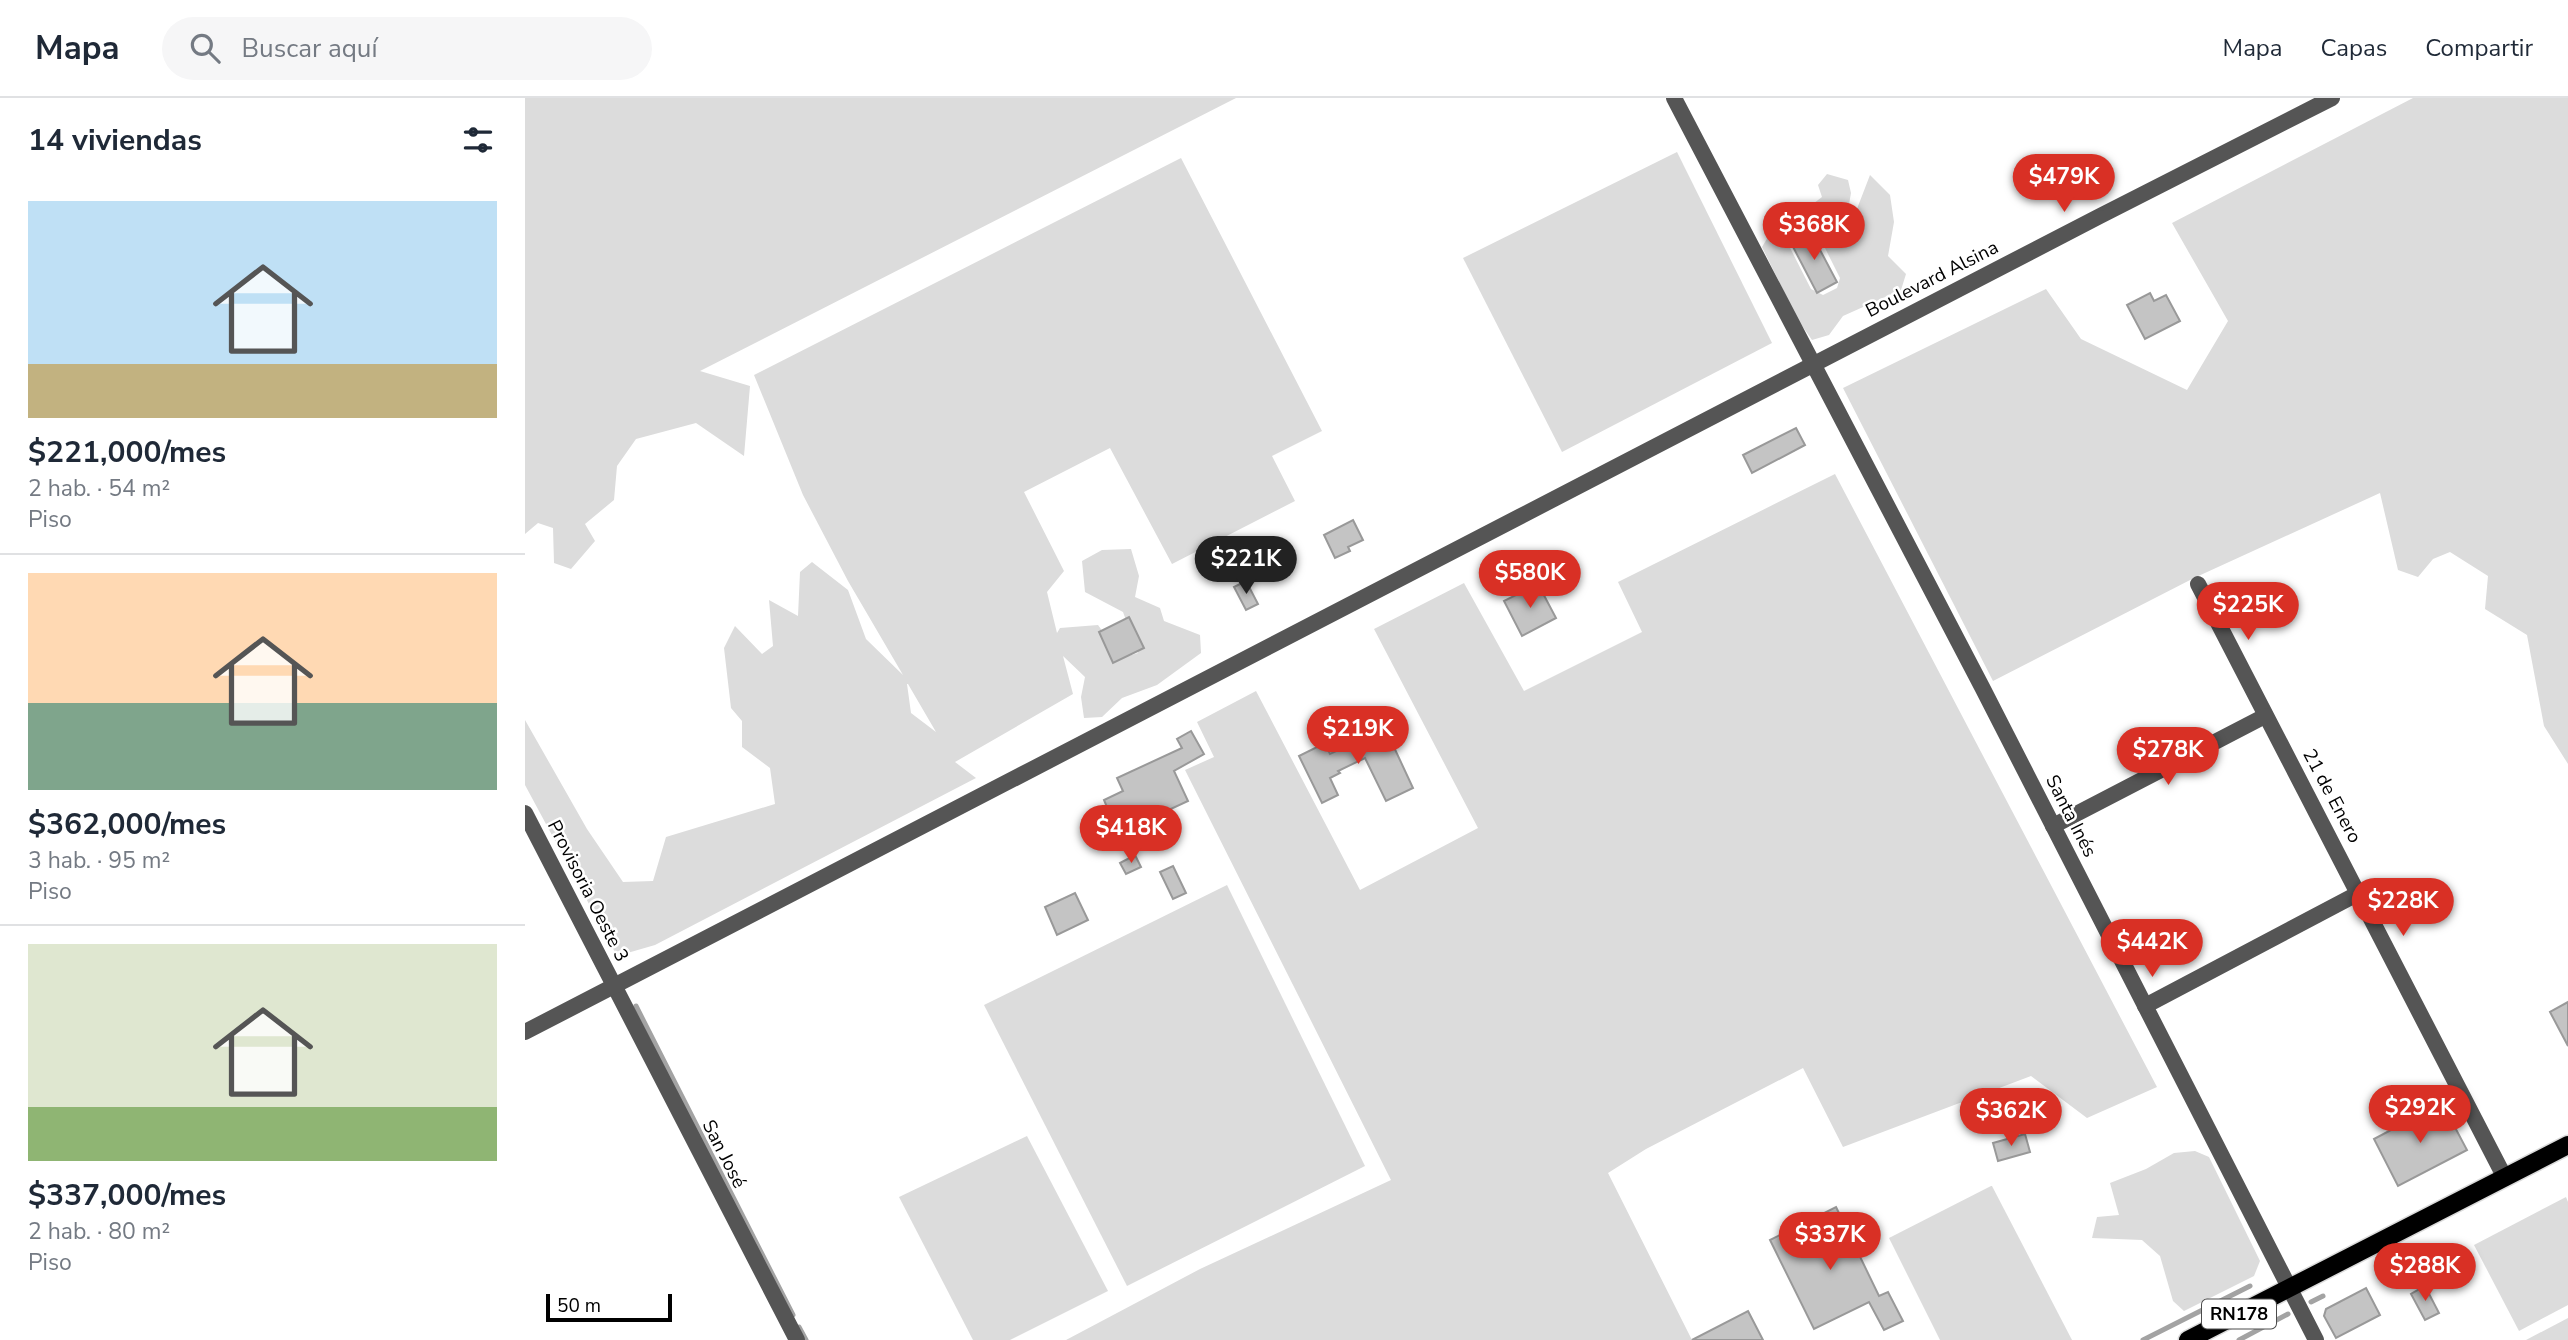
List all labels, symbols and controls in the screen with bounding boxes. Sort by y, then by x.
search box [162,17,652,80]
text: Mapa [35,26,120,71]
icon: search [186,29,224,67]
text: Buscar aquí [242,31,377,66]
text: Mapa [2223,32,2283,64]
text: Capas [2321,32,2387,64]
text: Compartir [2425,32,2533,64]
text: 14 viviendas [28,120,202,161]
icon: filters [459,121,497,159]
pin: $479K [2015,155,2113,214]
text: $479K [2029,161,2099,192]
pin: $368K [1765,202,1863,262]
text: $368K [1779,209,1849,240]
street label: Boulevard Alsina [1861,234,2003,324]
icon: home [200,246,326,372]
text: $221,000/mes [28,432,226,473]
text: 2 hab. · 54 m² [28,473,170,504]
text: Piso [28,504,72,535]
pin: $221K [1197,536,1295,596]
text: $221K [1211,543,1281,574]
pin: $580K [1481,550,1579,610]
text: $580K [1495,557,1565,588]
pin: $225K [2199,582,2297,642]
text: $225K [2213,589,2283,620]
icon: home [200,618,326,744]
pin: $219K [1309,706,1407,766]
text: $219K [1323,713,1393,744]
pin: $278K [2119,728,2217,787]
text: $278K [2133,734,2203,765]
street label: 21 de Enero [2296,744,2368,848]
street label: Santa Inés [2039,770,2103,862]
text: $362,000/mes [28,804,226,845]
pin: $418K [1082,806,1180,865]
text: $418K [1096,812,1166,843]
street label: Provisoria Oeste 3 [541,816,635,966]
text: 3 hab. · 95 m² [28,845,170,876]
text: Piso [28,876,72,907]
pin: $228K [2354,878,2452,938]
text: $228K [2368,885,2438,916]
pin: $442K [2103,920,2201,979]
text: $442K [2117,926,2187,957]
icon: home [200,989,326,1115]
pin: $292K [2371,1086,2469,1145]
pin: $362K [1962,1088,2060,1148]
text: $292K [2385,1092,2455,1123]
text: $362K [1976,1095,2046,1126]
street label: San José [696,1115,752,1193]
text: $337,000/mes [28,1175,226,1216]
pin: $337K [1781,1212,1879,1272]
text: 2 hab. · 80 m² [28,1216,170,1247]
text: $337K [1795,1219,1865,1250]
pin: $288K [2376,1244,2474,1303]
text: Piso [28,1247,72,1278]
text: $288K [2390,1250,2460,1281]
scale bar [546,1291,672,1323]
text: 50 m [557,1293,601,1319]
road number: RN178 [2202,1300,2276,1329]

